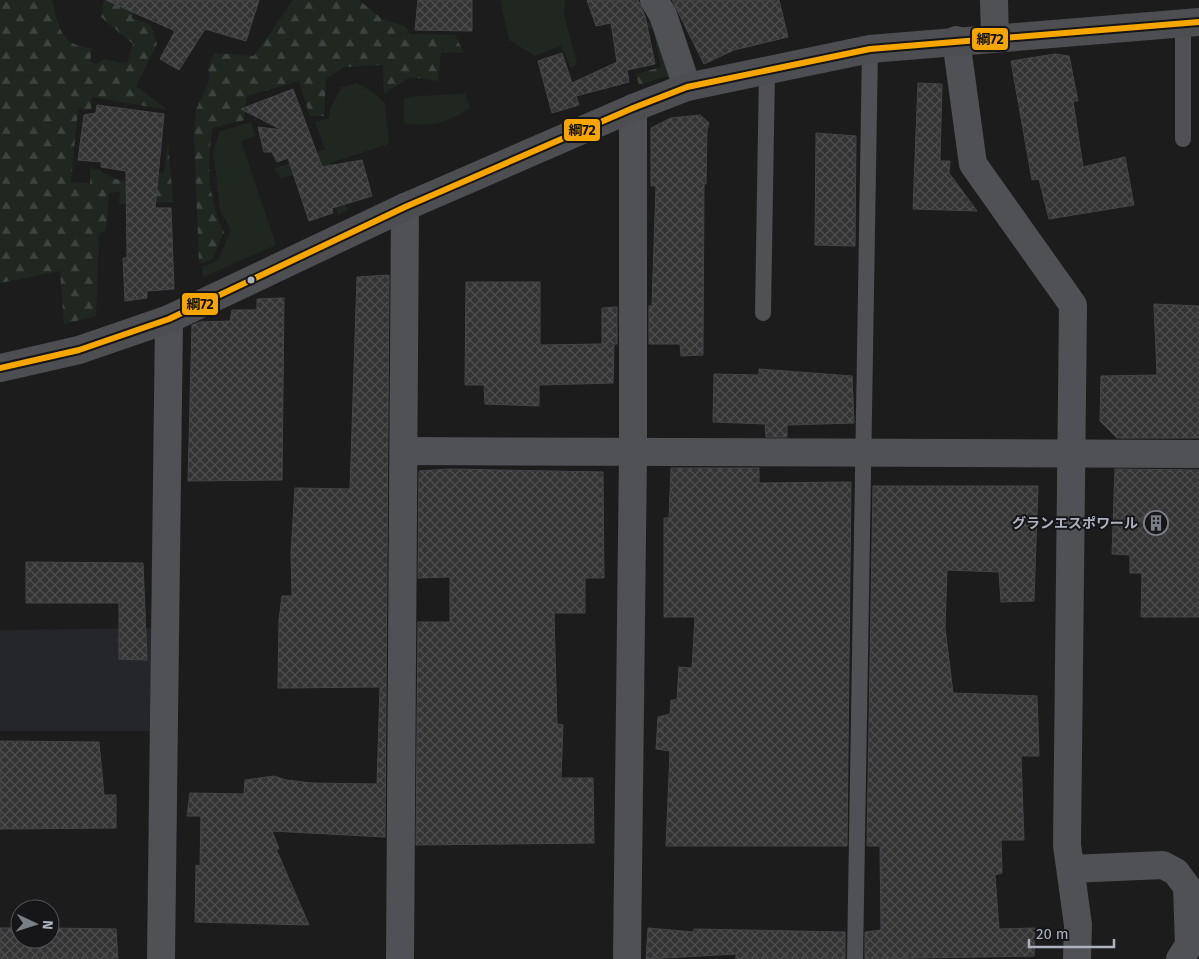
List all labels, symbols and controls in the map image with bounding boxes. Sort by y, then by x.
line badge: 綱72 [971,27,1009,51]
text: 綱72 [976,31,1004,48]
line badge: 綱72 [563,118,601,142]
text: 綱72 [568,122,596,139]
unlabelled marker [246,275,256,285]
line badge: 綱72 [181,292,219,316]
text: 綱72 [186,296,214,313]
building icon: グランエスポワール [1143,510,1169,536]
place label: グランエスポワール [1012,515,1138,532]
north arrow [10,899,60,949]
scale bar [1029,916,1114,948]
text: N [39,920,56,930]
text: 20 m [1036,925,1069,943]

